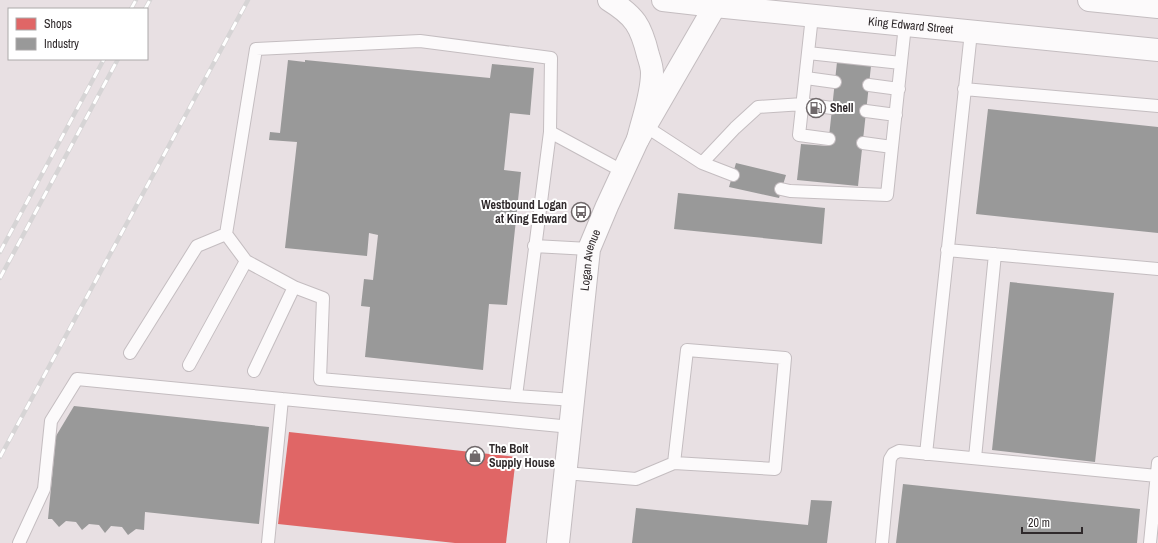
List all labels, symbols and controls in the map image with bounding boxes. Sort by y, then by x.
legend [8,8,148,60]
street label: King Edward Street [867,13,954,38]
text: Shops [44,16,72,32]
text: Industry [44,36,79,52]
fuel station icon: Shell [805,97,827,119]
place label: Shell [830,100,854,116]
place label: Westbound Logan at King Edward [481,197,567,227]
bus stop icon: Westbound Logan at King Edward [570,201,592,223]
street label: Logan Avenue [577,227,604,292]
place label: The Bolt Supply House [489,441,555,471]
shop icon: The Bolt Supply House [464,445,486,467]
scale bar [1022,509,1082,535]
text: 20 m [1028,515,1050,531]

